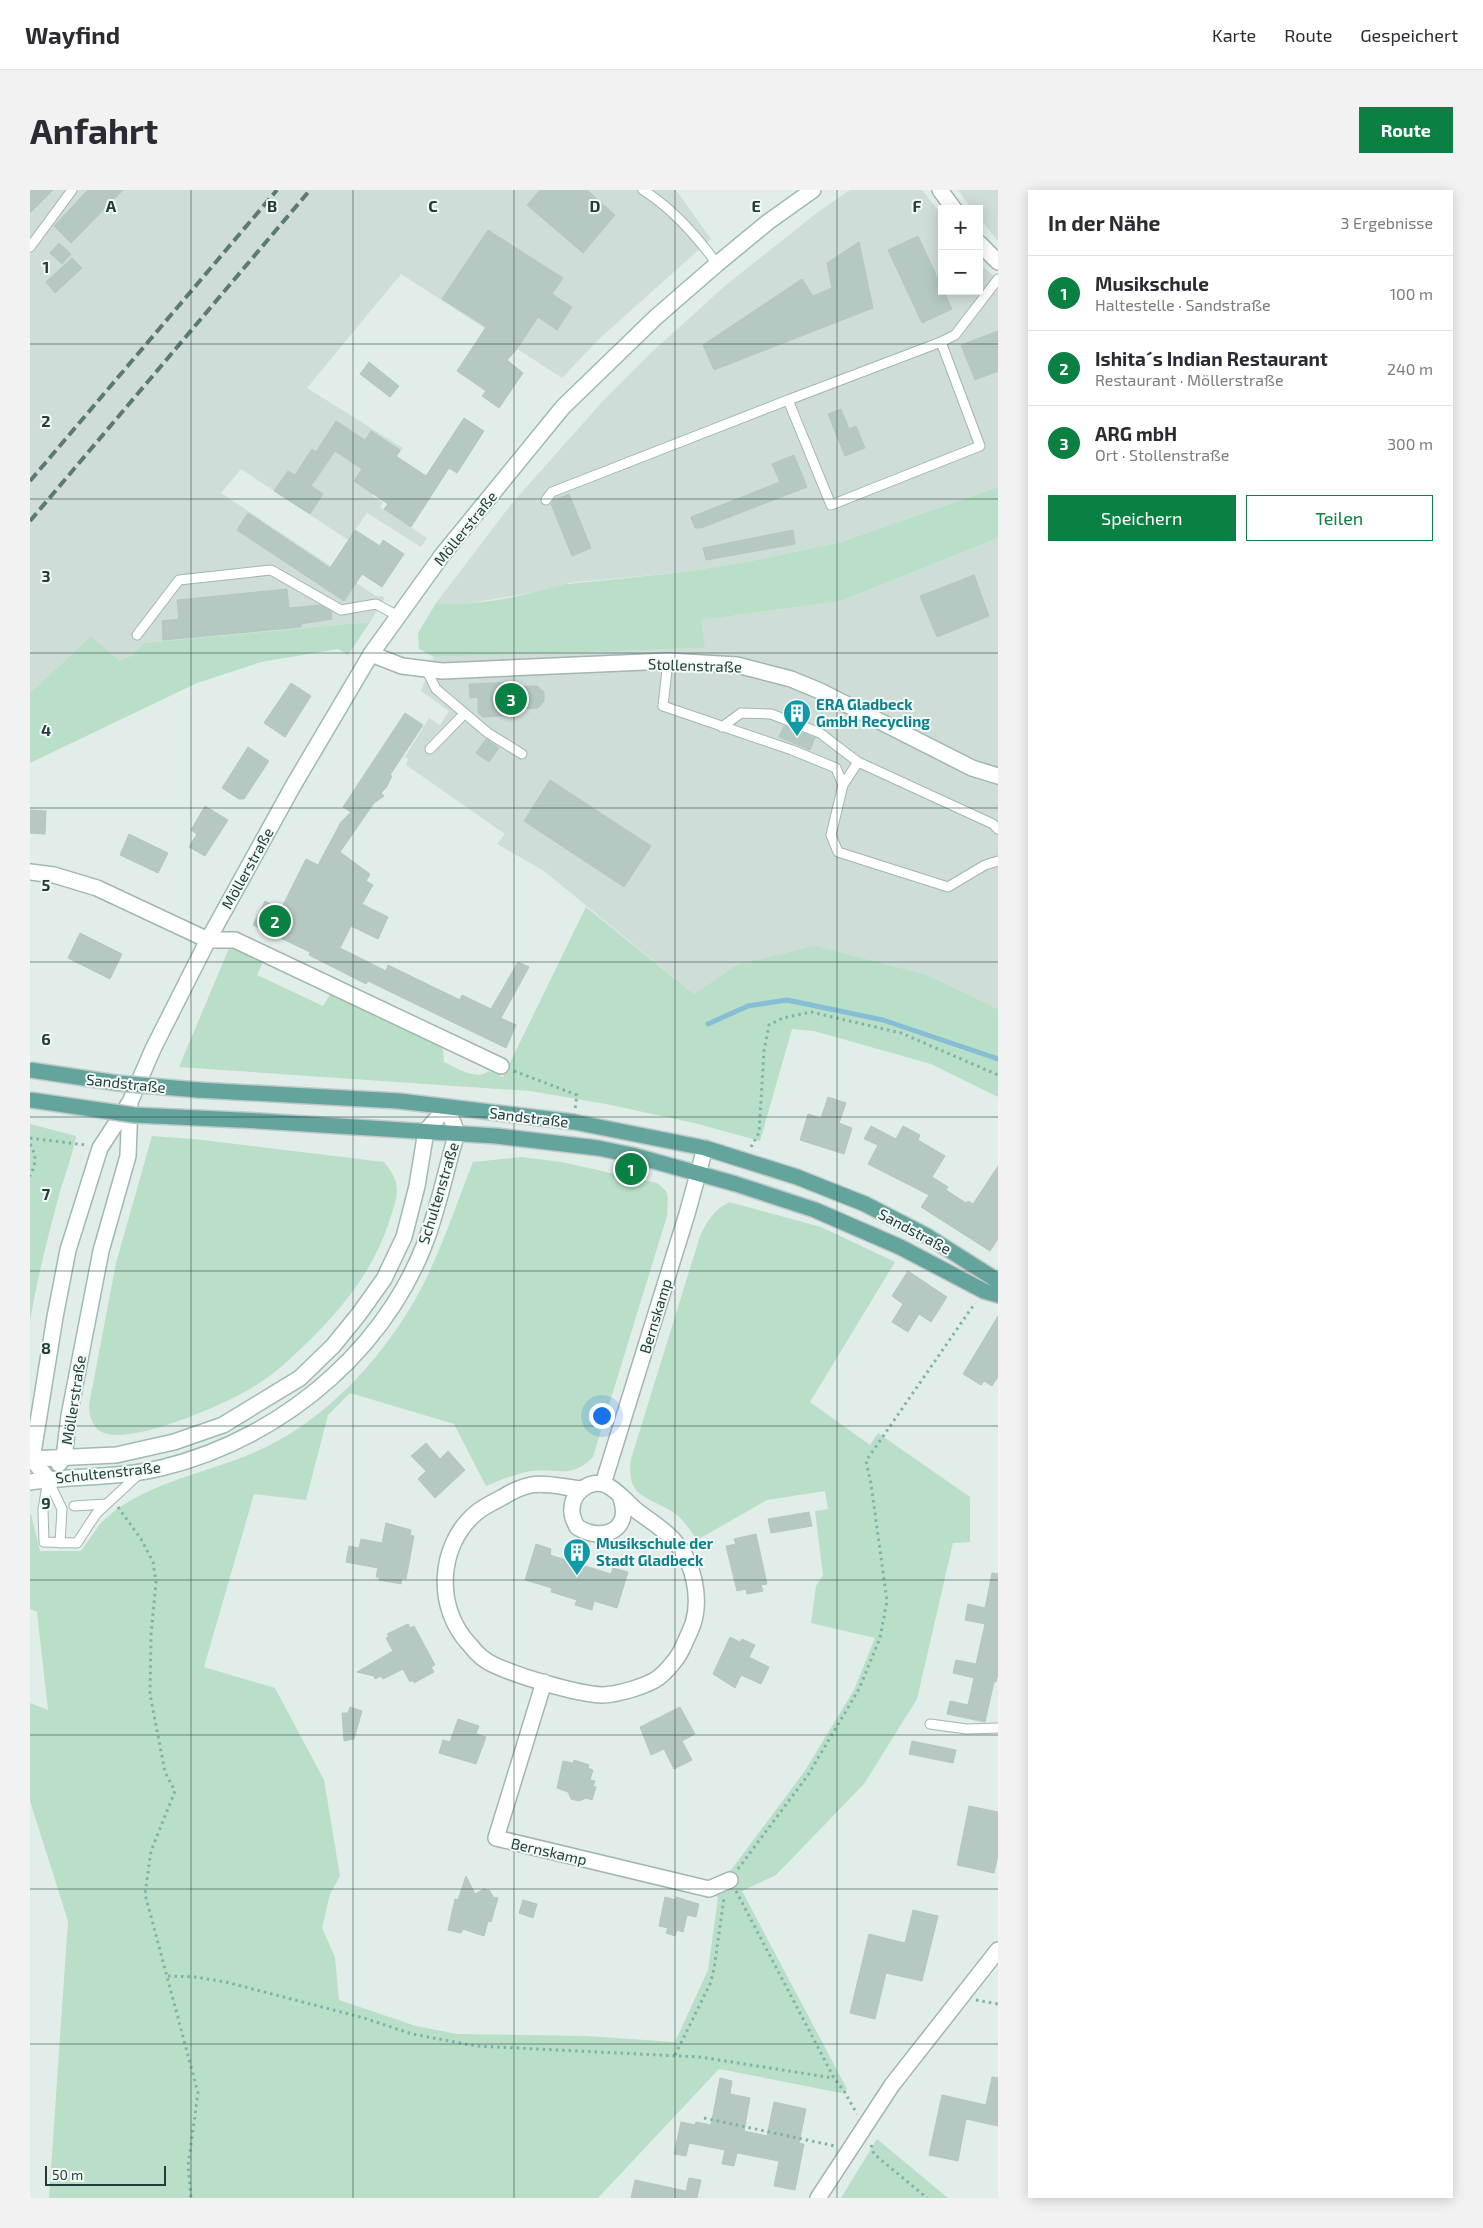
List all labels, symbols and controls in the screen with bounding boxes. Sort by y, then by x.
text: Wayfind [25,20,120,49]
text: Karte [1212,24,1256,46]
text: Route [1284,24,1332,46]
text: Gespeichert [1360,24,1458,46]
button: Route [1359,107,1453,153]
text: Anfahrt [30,109,158,151]
text: A [106,196,117,215]
text: B [267,196,277,215]
text: C [428,196,438,215]
text: D [590,196,601,215]
text: E [751,196,761,215]
text: F [913,196,922,215]
map controls [938,205,983,295]
button: + [938,205,983,250]
text: In der Nähe [1048,210,1160,235]
text: 3 Ergebnisse [1341,213,1433,232]
button: − [938,250,983,295]
text: 1 [43,257,49,276]
text: Musikschule [1095,272,1209,295]
text: 1 [1061,284,1067,303]
text: 100 m [1390,284,1433,303]
text: Haltestelle · Sandstraße [1095,295,1271,314]
text: Ishita´s Indian Restaurant [1095,347,1328,370]
text: 2 [1059,359,1069,378]
text: 240 m [1387,359,1433,378]
text: Restaurant · Möllerstraße [1095,370,1283,389]
text: 2 [41,411,51,430]
text: ARG mbH [1095,422,1177,445]
text: 3 [1059,434,1069,453]
text: 300 m [1387,434,1433,453]
text: Ort · Stollenstraße [1095,445,1229,464]
street label: Möllerstraße [430,487,500,569]
button: Speichern [1048,495,1236,541]
button: Teilen [1246,495,1433,541]
text: 3 [41,566,51,585]
street label: Stollenstraße [648,654,742,676]
pin: 3 [495,680,527,718]
place label: ERA Gladbeck GmbH Recycling [816,695,930,731]
building icon: ERA Gladbeck GmbH Recycling [782,698,812,737]
text: 4 [41,720,51,739]
street label: Möllerstraße [217,824,277,912]
text: 5 [42,875,51,894]
pin: 2 [259,902,291,940]
text: 6 [41,1029,51,1048]
street label: Sandstraße [85,1070,167,1096]
street label: Sandstraße [488,1103,570,1131]
street label: Schultenstraße [414,1140,462,1246]
pin: 1 [615,1150,647,1188]
text: 7 [42,1184,51,1203]
street label: Sandstraße [876,1204,954,1258]
street label: Bernskamp [635,1276,675,1356]
text: 8 [41,1338,51,1357]
street label: Möllerstraße [57,1354,89,1446]
your location [589,1403,615,1429]
street label: Schultenstraße [55,1458,161,1486]
text: 9 [41,1493,51,1512]
place label: Musikschule der Stadt Gladbeck [596,1534,714,1569]
building icon: Musikschule der Stadt Gladbeck [562,1537,592,1576]
street label: Bernskamp [509,1834,589,1868]
scale bar [45,2163,166,2186]
text: 50 m [52,2166,83,2183]

